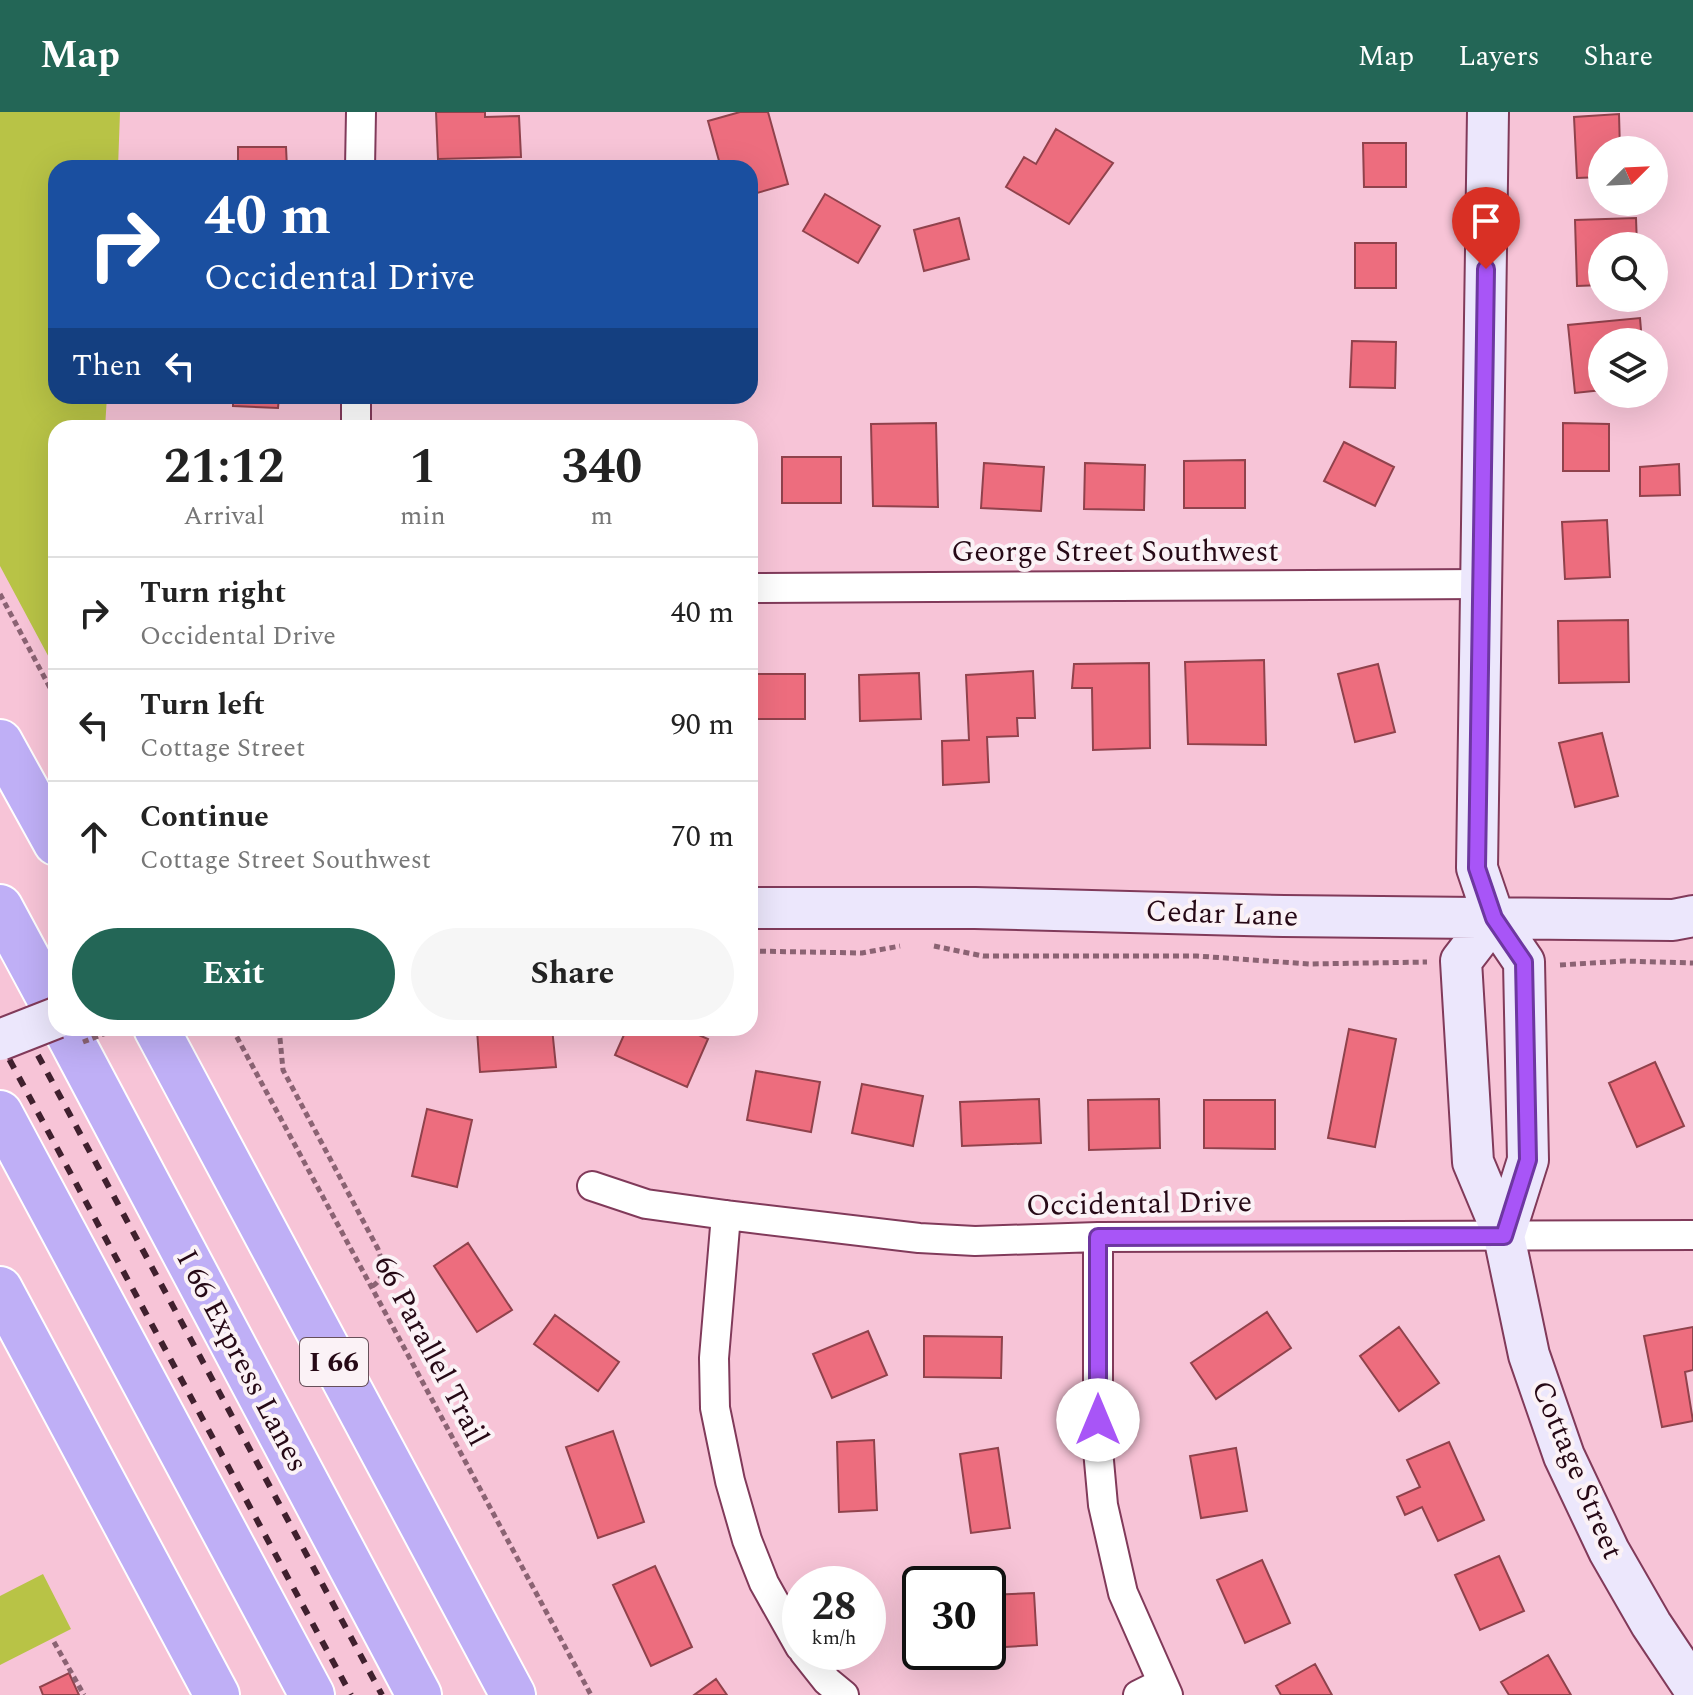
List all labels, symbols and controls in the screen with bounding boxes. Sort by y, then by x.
text: Map [40,27,120,85]
text: Map [1358,35,1414,78]
text: Layers [1458,35,1540,78]
text: Share [1584,35,1653,78]
north arrow [1588,136,1668,216]
map controls [1588,136,1668,408]
text: 40 m [204,174,331,259]
pin [1452,187,1520,269]
icon: right [72,192,176,296]
icon: arrive [1464,199,1508,243]
button: search [1588,232,1668,312]
text: Occidental Drive [204,251,475,306]
button: layers [1588,328,1668,408]
text: Then [72,343,142,389]
icon: left [158,344,202,388]
text: 21:12 [164,431,284,504]
text: 1 [409,431,436,504]
text: 340 [561,431,642,504]
text: Arrival [184,496,265,536]
text: min [400,496,446,536]
text: m [591,496,613,536]
street label: George Street Southwest [951,529,1279,575]
text: Turn right [140,570,286,616]
text: 40 m [671,590,734,636]
icon: right [72,591,116,635]
text: Occidental Drive [140,616,336,656]
text: Turn left [140,682,265,728]
text: 90 m [671,702,734,748]
icon: left [72,703,116,747]
text: Cottage Street [140,728,305,768]
text: Continue [140,794,269,840]
text: 70 m [671,814,734,860]
icon: ahead [72,815,116,859]
text: Cottage Street Southwest [140,840,431,880]
street label: Cedar Lane [1145,888,1299,940]
button: Exit [72,928,395,1020]
button: Share [411,928,734,1020]
street label: Occidental Drive [1026,1179,1252,1229]
street label: I 66 Express Lanes [164,1241,320,1481]
street label: 66 Parallel Trail [361,1247,501,1455]
road number: I 66 [300,1338,368,1386]
street label: Cottage Street [1519,1373,1635,1567]
position arrow [1056,1378,1140,1462]
speed limit sign: 30 [902,1566,1006,1670]
text: 28 [812,1577,856,1638]
text: km/h [812,1623,857,1653]

